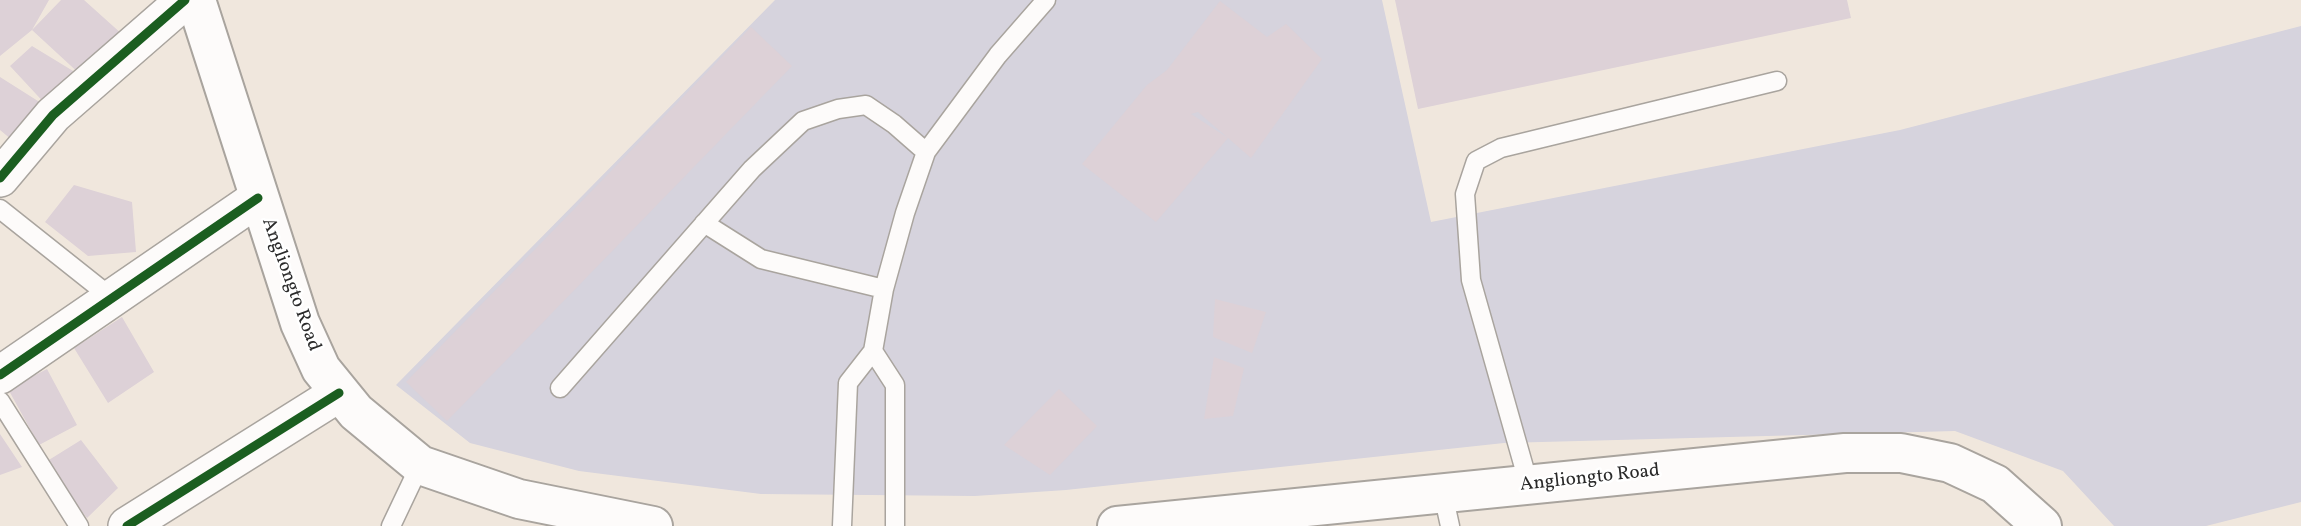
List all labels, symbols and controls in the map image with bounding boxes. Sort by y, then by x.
street label: Angliongto Road [255,215,325,355]
street label: Angliongto Road [1519,460,1661,498]

